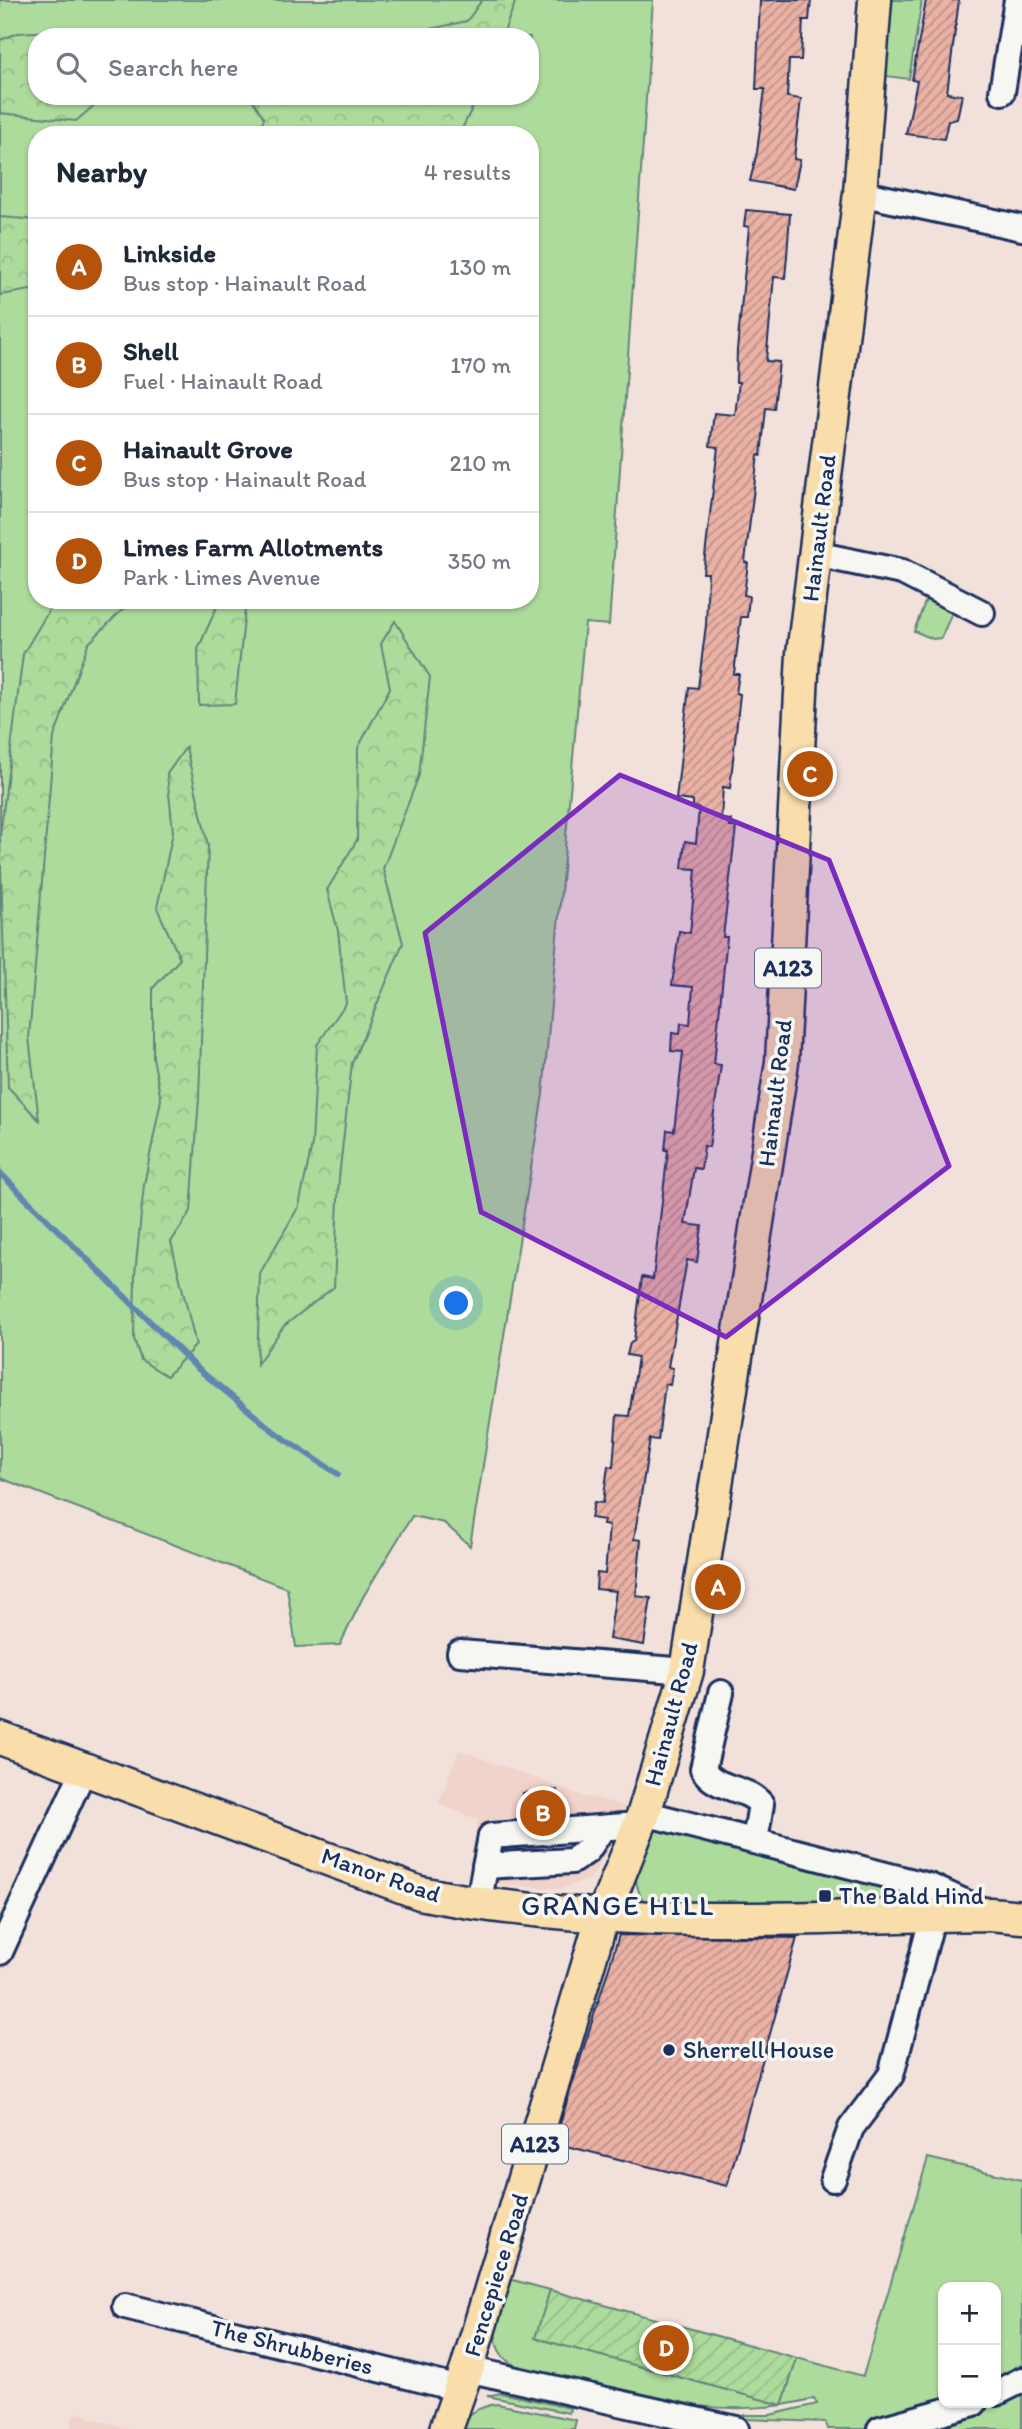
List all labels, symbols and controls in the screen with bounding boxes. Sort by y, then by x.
search box [28,28,539,105]
icon: search [52,48,90,86]
text: Search here [108,51,238,83]
text: Nearby [56,153,147,190]
text: 4 results [424,158,511,186]
text: Linkside [123,237,216,269]
text: A [72,253,86,281]
text: 130 m [449,253,511,281]
text: Bus stop · Hainault Road [123,269,367,297]
text: Shell [123,335,179,367]
text: B [72,351,86,379]
text: 170 m [450,351,511,379]
text: Fuel · Hainault Road [123,367,323,395]
text: Hainault Grove [123,433,293,465]
text: C [72,449,86,477]
text: 210 m [450,449,511,477]
street label: Hainault Road [795,453,842,603]
text: Bus stop · Hainault Road [123,465,367,493]
text: Limes Farm Allotments [123,531,383,563]
text: D [71,547,87,575]
text: 350 m [448,547,511,575]
text: Park · Limes Avenue [123,563,320,591]
pin: C [787,748,833,800]
road number: A123 [755,948,821,987]
street label: Hainault Road [751,1018,798,1168]
your location [439,1286,473,1320]
pin: A [695,1561,741,1613]
street label: Hainault Road [637,1639,704,1789]
pin: B [520,1787,566,1839]
street label: Manor Road [318,1841,445,1908]
place label: The Bald Hind [839,1881,984,1910]
district label: GRANGE HILL [521,1888,715,1922]
marker: The Bald Hind [817,1888,833,1904]
place label: Sherrell House [683,2035,834,2064]
marker: Sherrell House [661,2042,677,2058]
road number: A123 [502,2124,568,2164]
street label: Fencepiece Road [457,2190,534,2360]
map controls [938,2282,1001,2408]
button: + [938,2282,1001,2345]
street label: The Shrubberies [208,2312,376,2381]
pin: D [643,2322,689,2374]
button: − [938,2345,1001,2408]

